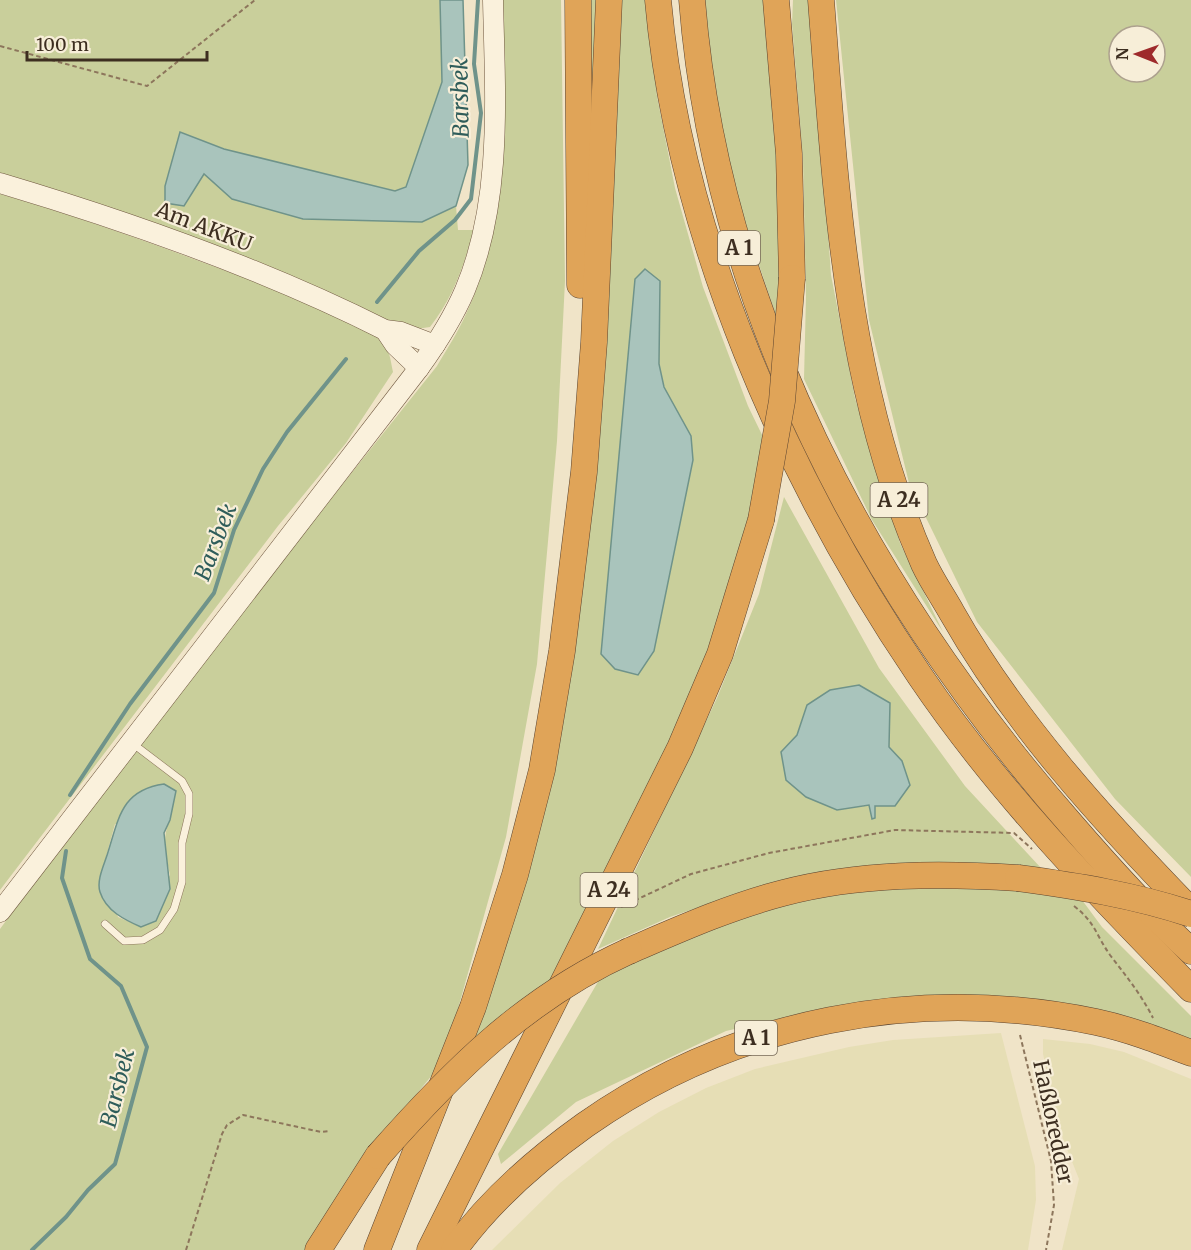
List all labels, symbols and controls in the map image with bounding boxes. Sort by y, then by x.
scale bar [27,24,207,62]
north arrow [1107,24,1167,84]
text: 100 m [36,33,89,56]
text: N [1112,47,1132,60]
water label: Barsbek [445,58,475,138]
street label: Am AKKU [151,195,257,257]
road number: A 1 [718,231,760,265]
road number: A 24 [870,483,928,517]
water label: Barsbek [188,500,242,584]
road number: A 24 [580,873,638,907]
road number: A 1 [735,1021,777,1055]
water label: Barsbek [94,1046,140,1130]
street label: Haßloredder [1027,1057,1080,1186]

